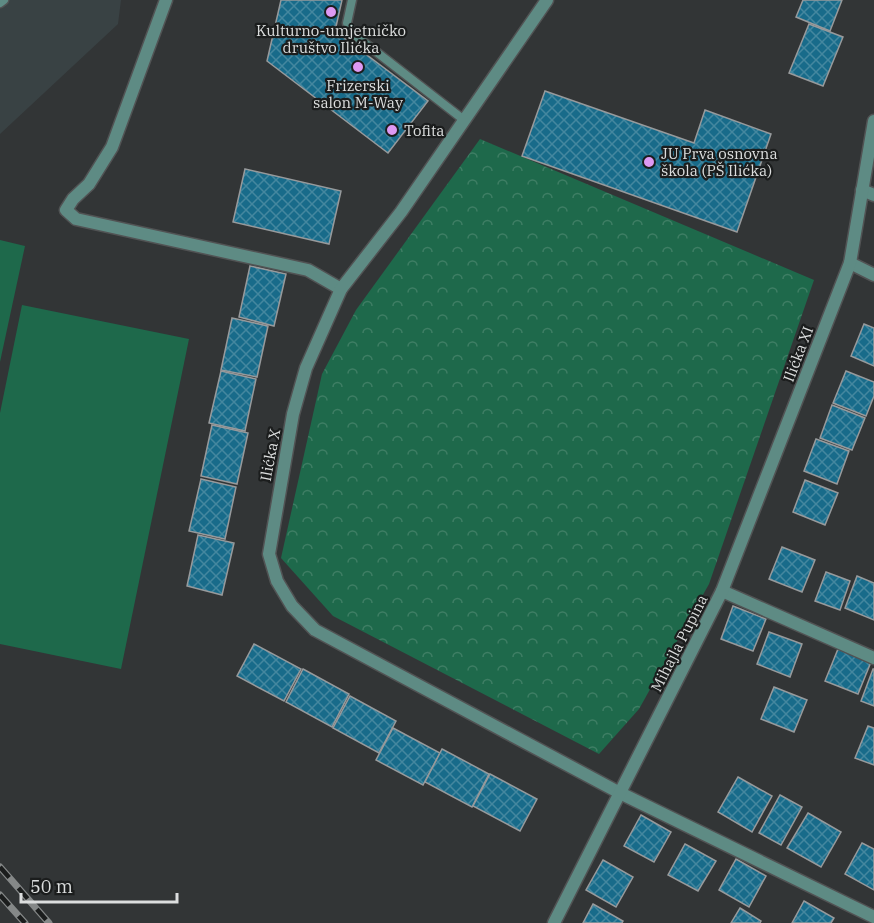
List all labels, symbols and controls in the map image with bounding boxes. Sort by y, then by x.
marker: Kulturno-umjetničko društvo Ilićka [324,5,338,19]
place label: Kulturno-umjetničko društvo Ilićka [256,21,406,57]
marker: Frizerski salon M-Way [351,60,365,74]
place label: Frizerski salon M-Way [313,76,403,112]
place label: Tofita [404,121,444,140]
marker: Tofita [385,123,399,137]
place label: JU Prva osnovna škola (PŠ Ilićka) [661,144,778,180]
marker: JU Prva osnovna škola (PŠ Ilićka) [642,155,656,169]
street label: Ilićka XI [779,324,817,384]
street label: Ilićka X [256,427,284,483]
street label: Mihajla Pupina [646,591,712,695]
scale bar [21,866,177,904]
text: 50 m [30,875,73,898]

